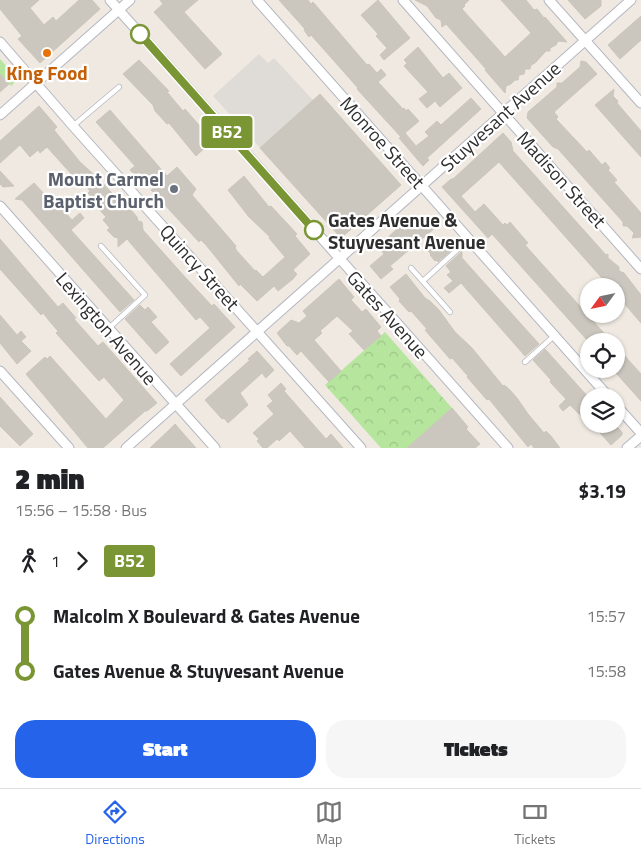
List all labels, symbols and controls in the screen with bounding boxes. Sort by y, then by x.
unlabelled marker [130,24,150,44]
marker: King Food [41,47,53,59]
street label: Stuyvesant Avenue [433,54,567,178]
place label: King Food [6,58,88,87]
street label: Monroe Street [334,89,433,195]
line badge: B52 [198,116,256,148]
text: B52 [211,118,243,145]
street label: Madison Street [510,124,614,234]
place label: Mount Carmel Baptist Church [43,164,164,215]
marker: Mount Carmel Baptist Church [168,183,180,195]
place label: Gates Avenue & Stuyvesant Avenue [328,205,486,256]
street label: Quincy Street [153,217,247,317]
marker: Gates Avenue & Stuyvesant Avenue [304,220,324,240]
street label: Gates Avenue [340,263,436,365]
street label: Lexington Avenue [50,265,164,391]
north arrow [580,278,625,322]
map controls [580,278,625,433]
button: locate [580,333,625,378]
button: layers [580,388,625,433]
text: 2 min [15,457,85,500]
text: $3.19 [579,476,626,505]
text: 15:56 – 15:58 · Bus [15,498,147,522]
icon: walk [15,547,43,575]
icon: forward [68,547,96,575]
text: B52 [114,547,145,574]
text: 1 [51,549,60,573]
text: Malcolm X Boulevard & Gates Avenue [53,601,360,630]
text: 15:57 [587,604,626,628]
text: Gates Avenue & Stuyvesant Avenue [53,656,344,685]
text: 15:58 [587,659,626,683]
button: Start [15,720,316,778]
button: Tickets [326,720,626,778]
tab: Directions [85,798,145,849]
tab: Map [315,798,343,849]
tab: Tickets [514,798,556,849]

